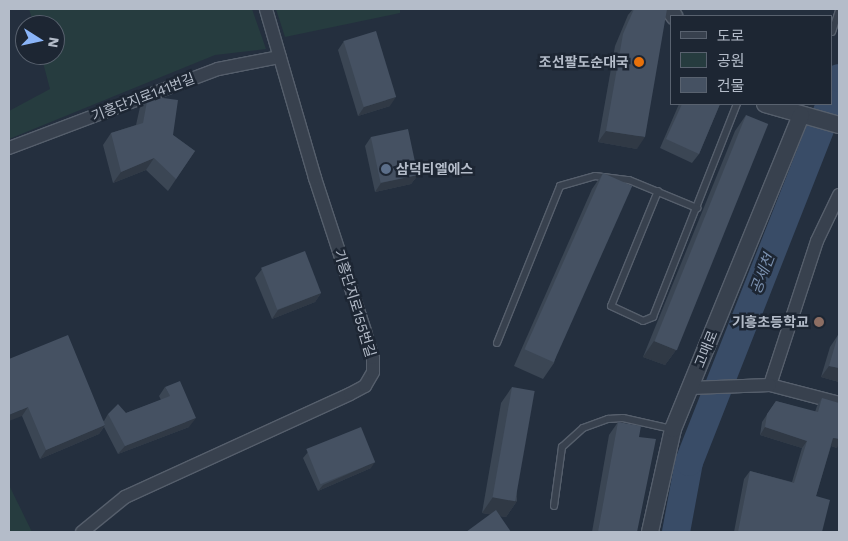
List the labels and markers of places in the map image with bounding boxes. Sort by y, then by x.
place label: 조선팔도순대국 [539,54,629,70]
marker: 조선팔도순대국 [633,56,645,68]
place label: 삼덕티엘에스 [396,161,473,177]
marker: 삼덕티엘에스 [380,163,392,175]
place label: 기흥초등학교 [732,314,809,330]
marker: 기흥초등학교 [813,316,825,328]

